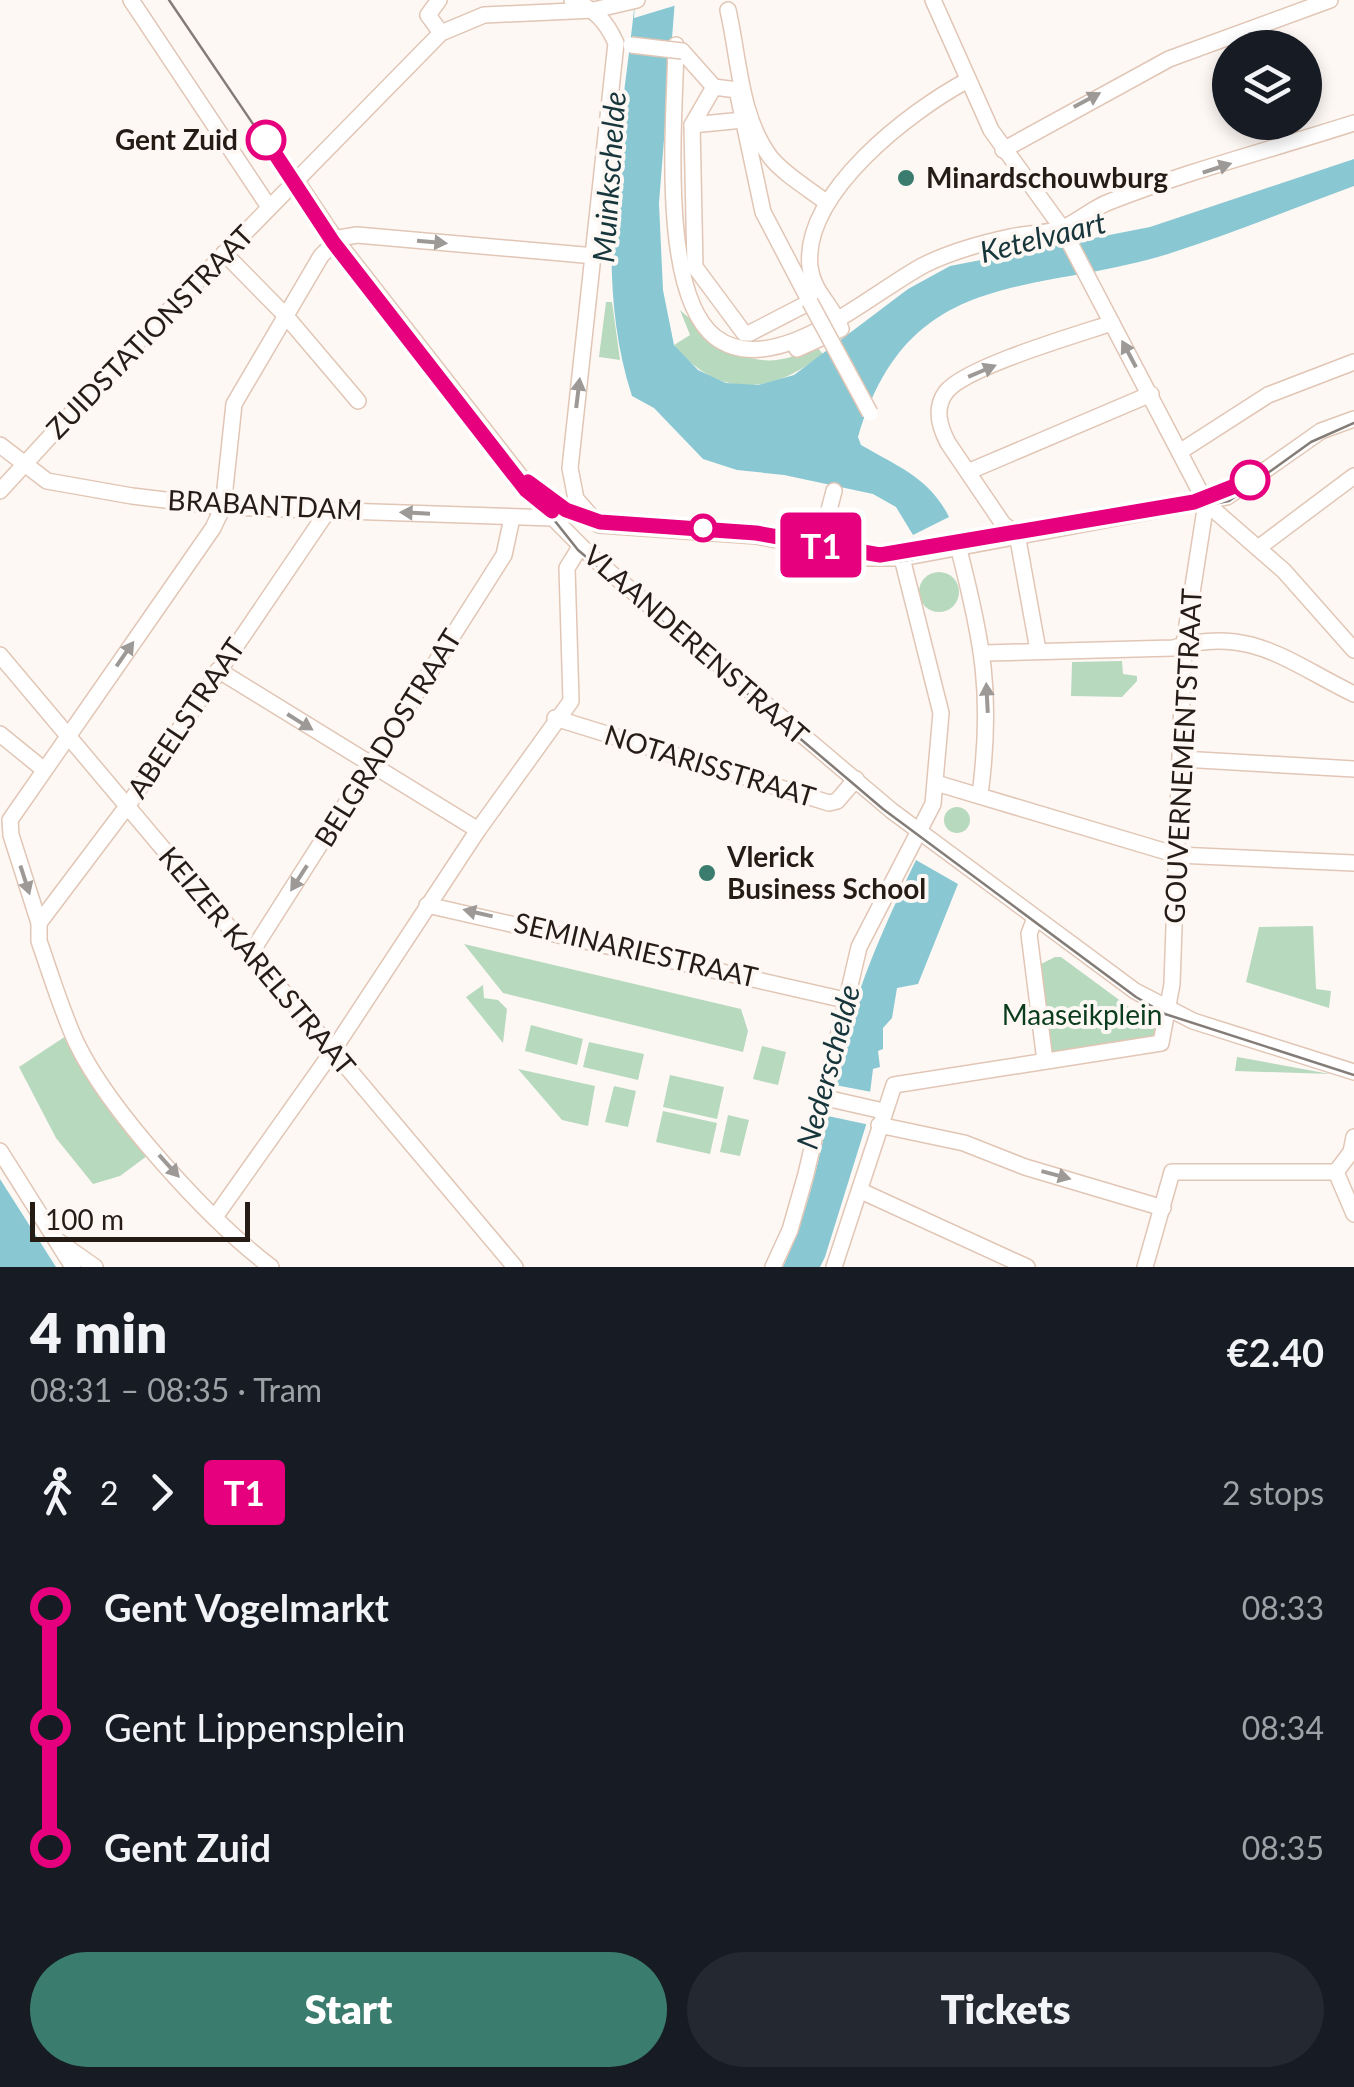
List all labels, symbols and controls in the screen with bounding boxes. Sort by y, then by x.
map controls [1212,30,1322,140]
button: layers [1212,30,1322,140]
water label: Muinkschelde [584,90,632,264]
one-way arrow [1073,92,1102,109]
marker: Gent Zuid [247,121,285,159]
place label: Gent Zuid [115,122,238,156]
one-way arrow [1203,159,1233,174]
place label: Minardschouwburg [926,160,1168,194]
marker: Minardschouwburg [895,167,917,189]
water label: Ketelvaart [976,203,1110,269]
street label: ZUIDSTATIONSTRAAT [39,217,260,445]
one-way arrow [417,234,449,250]
one-way arrow [1121,340,1138,368]
one-way arrow [967,363,997,379]
one-way arrow [570,377,586,408]
unlabelled marker [1231,461,1269,499]
street label: BRABANTDAM [167,482,363,526]
one-way arrow [398,505,430,521]
line badge: T1 [776,512,866,578]
unlabelled marker [690,515,716,541]
text: T1 [800,524,842,566]
street label: VLAANDERENSTRAAT [577,537,816,751]
street label: GOUVERNEMENTSTRAAT [1156,587,1208,924]
street label: BELGRADOSTRAAT [306,622,468,853]
street label: ABEELSTRAAT [119,631,251,804]
one-way arrow [115,641,134,667]
one-way arrow [979,682,995,713]
one-way arrow [287,713,314,731]
street label: NOTARISSTRAAT [601,717,820,813]
street label: KEIZER KARELSTRAAT [152,839,364,1082]
place label: Vlerick Business School [726,839,926,905]
marker: Vlerick Business School [696,862,718,884]
one-way arrow [291,864,309,892]
one-way arrow [19,866,34,896]
street label: SEMINARIESTRAAT [511,904,762,994]
one-way arrow [462,905,493,920]
water label: Nederschelde [788,980,866,1152]
park label: Maaseikplein [1002,997,1162,1031]
one-way arrow [157,1154,180,1178]
one-way arrow [1041,1168,1072,1184]
scale bar [30,1197,250,1242]
text: 100 m [45,1202,124,1236]
text: 4 min [30,1299,167,1365]
text: €2.40 [1227,1329,1324,1375]
text: 08:31 – 08:35 · Tram [30,1370,322,1409]
icon: walk [30,1465,85,1520]
icon: forward [134,1465,189,1520]
text: T1 [224,1471,265,1513]
text: 2 [100,1473,119,1512]
text: 2 stops [1222,1473,1324,1512]
text: Gent Vogelmarkt [104,1584,389,1630]
text: 08:33 [1242,1588,1324,1627]
text: Gent Lippensplein [104,1704,406,1750]
text: 08:34 [1242,1708,1324,1747]
text: Gent Zuid [104,1824,271,1870]
text: 08:35 [1242,1828,1324,1867]
button: Start [30,1952,667,2067]
button: Tickets [687,1952,1324,2067]

